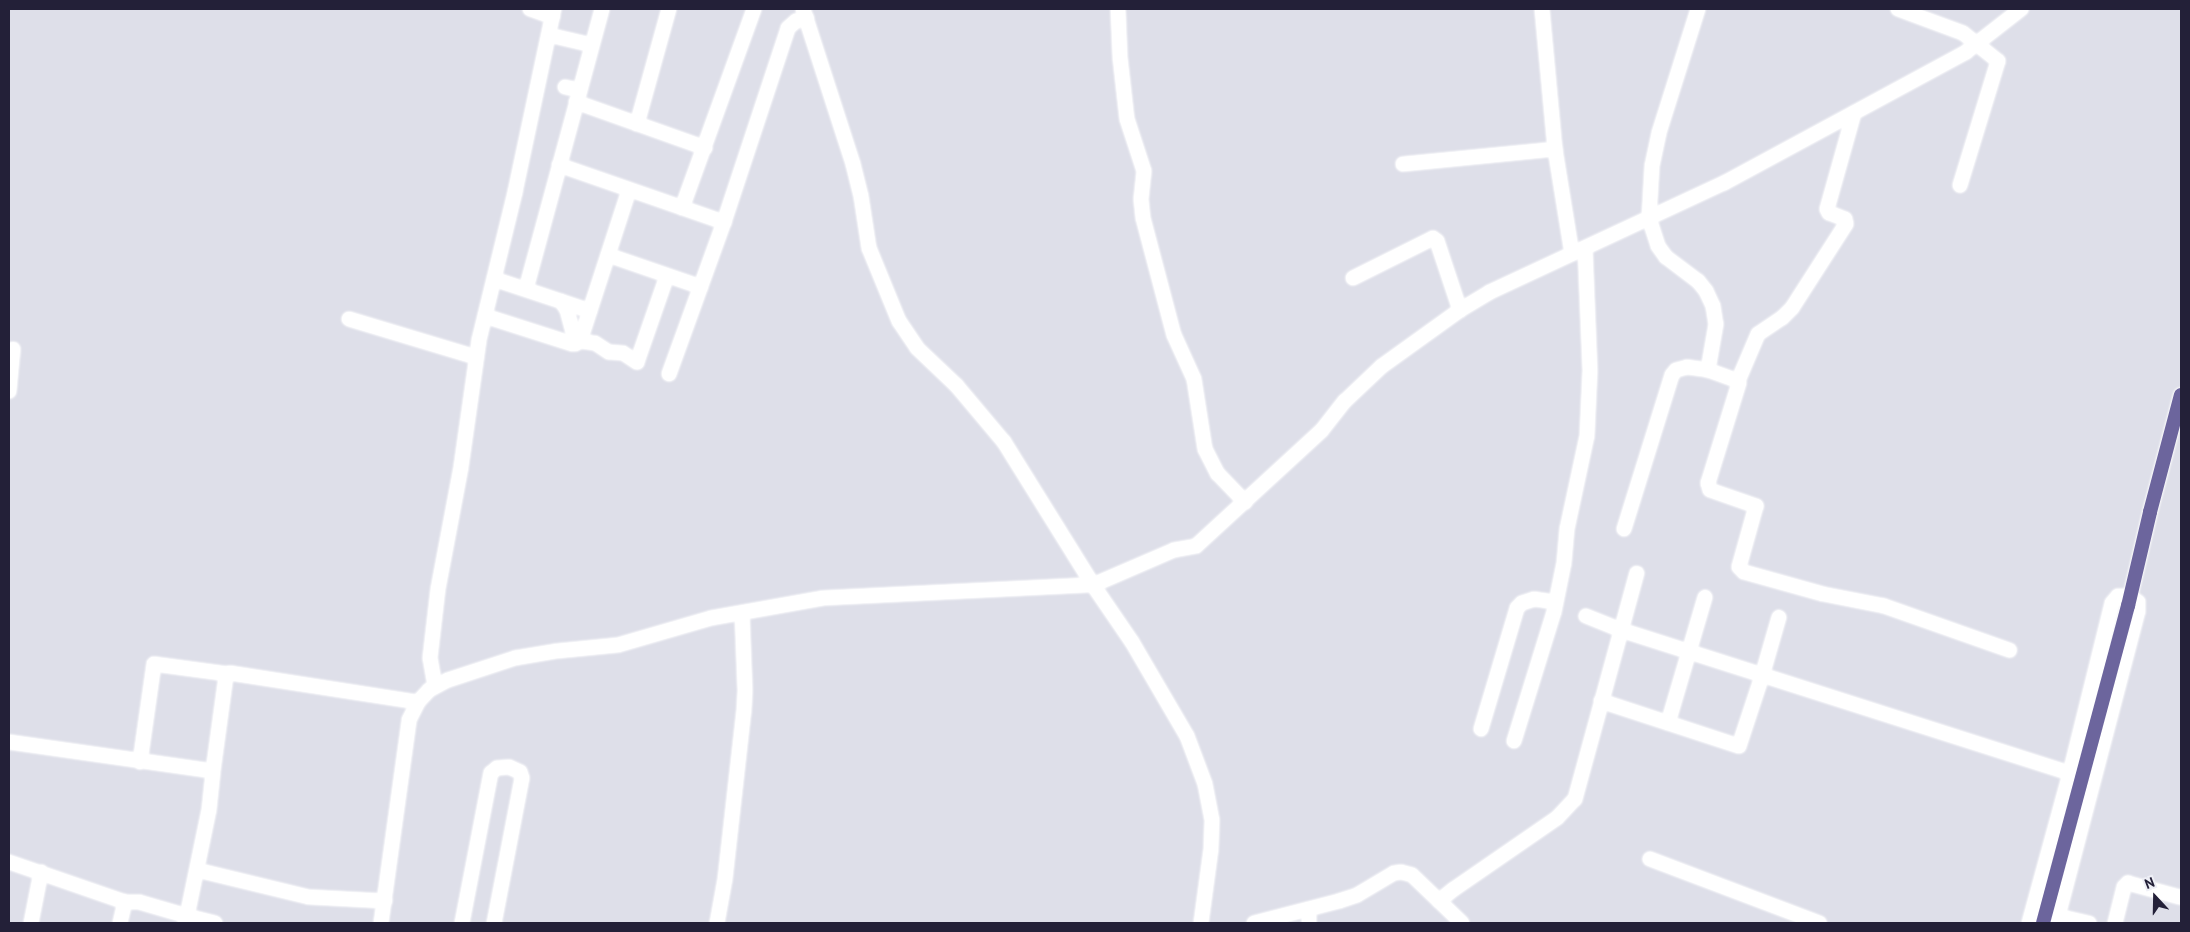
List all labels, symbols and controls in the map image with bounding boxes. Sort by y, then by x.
north arrow [2130,872,2180,922]
text: N [2142,873,2157,893]

